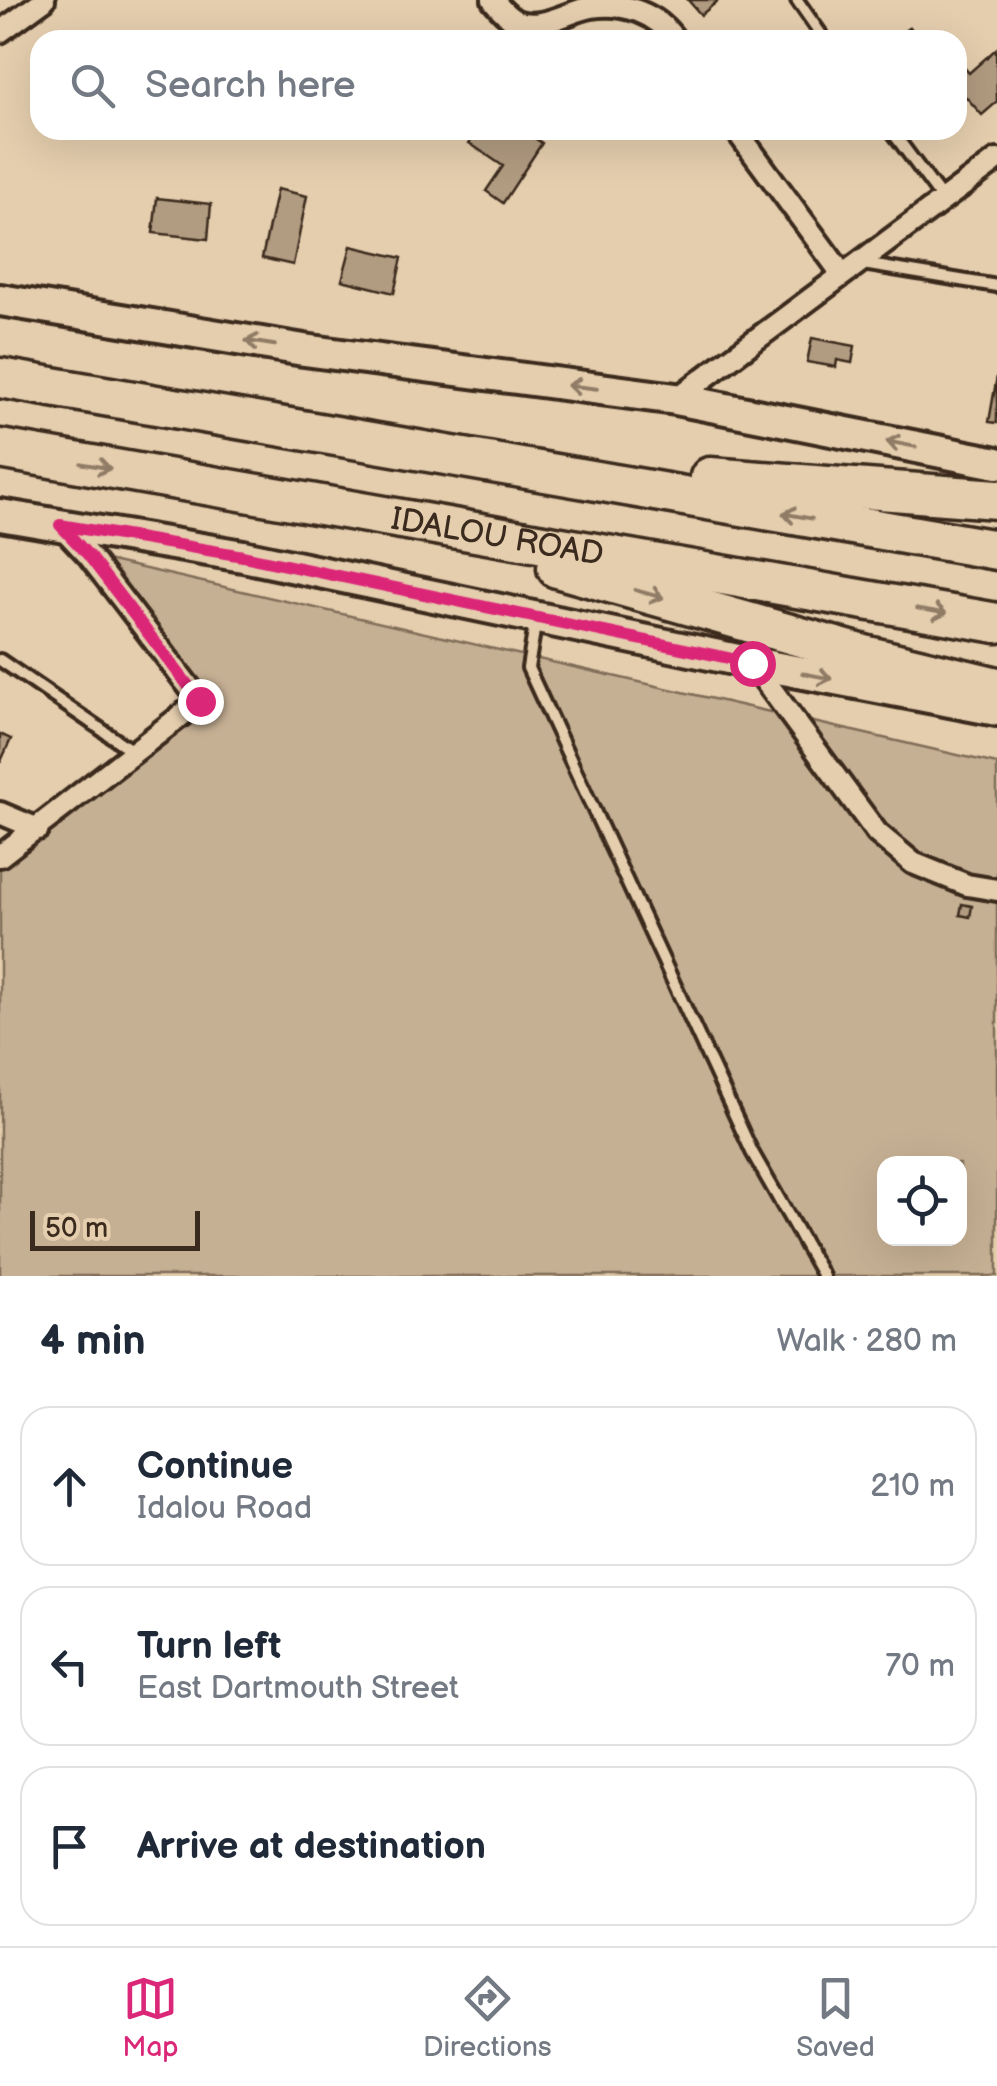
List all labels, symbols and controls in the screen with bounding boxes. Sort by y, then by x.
search box [30,30,967,140]
icon: search [65,58,120,113]
text: Search here [145,63,356,108]
one-way arrow [244,333,276,352]
one-way arrow [566,377,598,395]
one-way arrow [886,433,918,452]
one-way arrow [79,457,112,476]
street label: IDALOU ROAD [388,500,606,575]
one-way arrow [782,506,814,525]
one-way arrow [633,586,664,604]
one-way arrow [915,602,947,621]
route start [730,641,776,687]
one-way arrow [800,668,832,687]
route end [178,679,224,725]
map controls [877,1156,967,1246]
button: locate [877,1156,967,1246]
scale bar [30,1206,200,1250]
text: 50 m [45,1212,108,1245]
text: 4 min [40,1316,146,1367]
text: Walk · 280 m [776,1322,957,1361]
text: Continue [137,1444,293,1489]
icon: ahead [42,1459,97,1514]
text: 210 m [870,1467,955,1506]
text: Idalou Road [137,1489,312,1528]
text: Turn left [137,1624,281,1669]
icon: left [42,1639,97,1694]
text: 70 m [885,1647,955,1686]
text: East Dartmouth Street [137,1669,459,1708]
icon: arrive [42,1819,97,1874]
text: Arrive at destination [137,1824,486,1869]
tab: Map [122,1971,179,2064]
tab: Directions [423,1971,552,2064]
tab: Saved [796,1971,875,2064]

